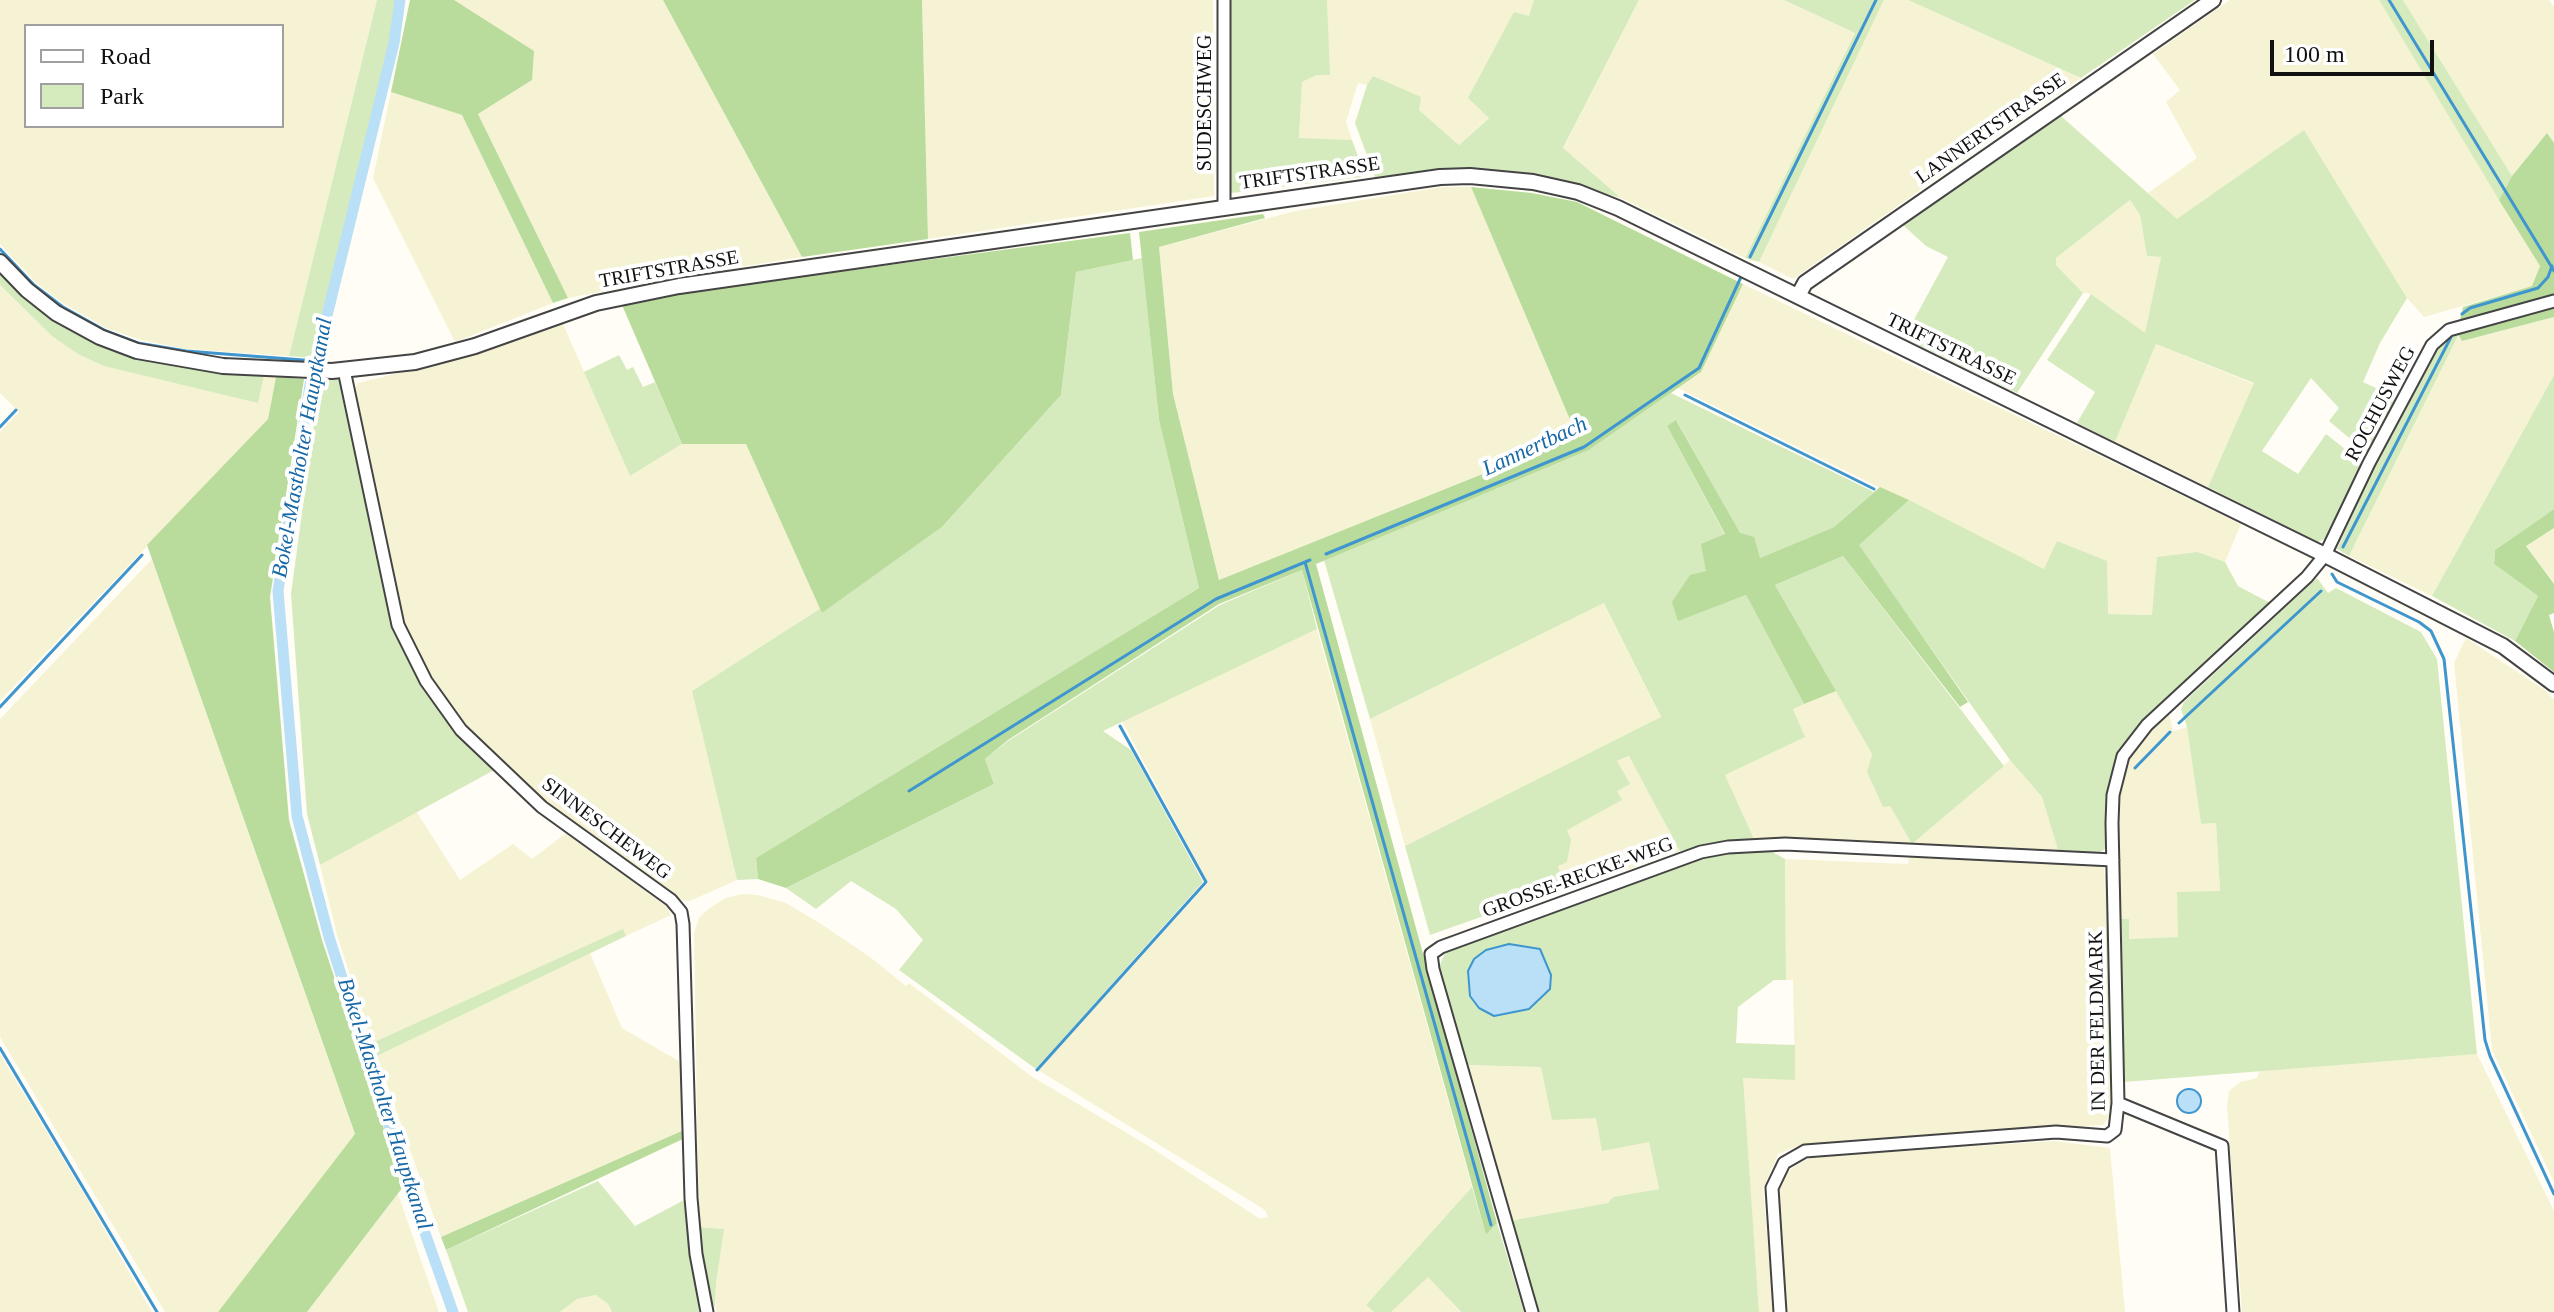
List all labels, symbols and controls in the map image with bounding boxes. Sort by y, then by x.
legend [24,24,284,128]
scale bar [2274,24,2438,74]
street label: SUDESCHWEG [1194,35,1218,171]
text: 100 m [2284,41,2345,67]
text: Road [100,43,151,69]
street label: LANNERTSTRASSE [1911,68,2071,190]
text: Park [100,83,144,109]
street label: TRIFTSTRASSE [1238,152,1382,196]
street label: TRIFTSTRASSE [597,246,741,294]
street label: TRIFTSTRASSE [1882,308,2020,392]
water label: Bokel-Mastholter Hauptkanal [267,316,339,580]
street label: ROCHUSWEG [2341,342,2421,466]
water label: Lannertbach [1478,411,1592,483]
street label: SINNESCHEWEG [537,773,675,885]
street label: GROSSE-RECKE-WEG [1479,832,1677,924]
street label: IN DER FELDMARK [2084,930,2112,1112]
water label: Bokel-Mastholter Hauptkanal [331,975,437,1233]

